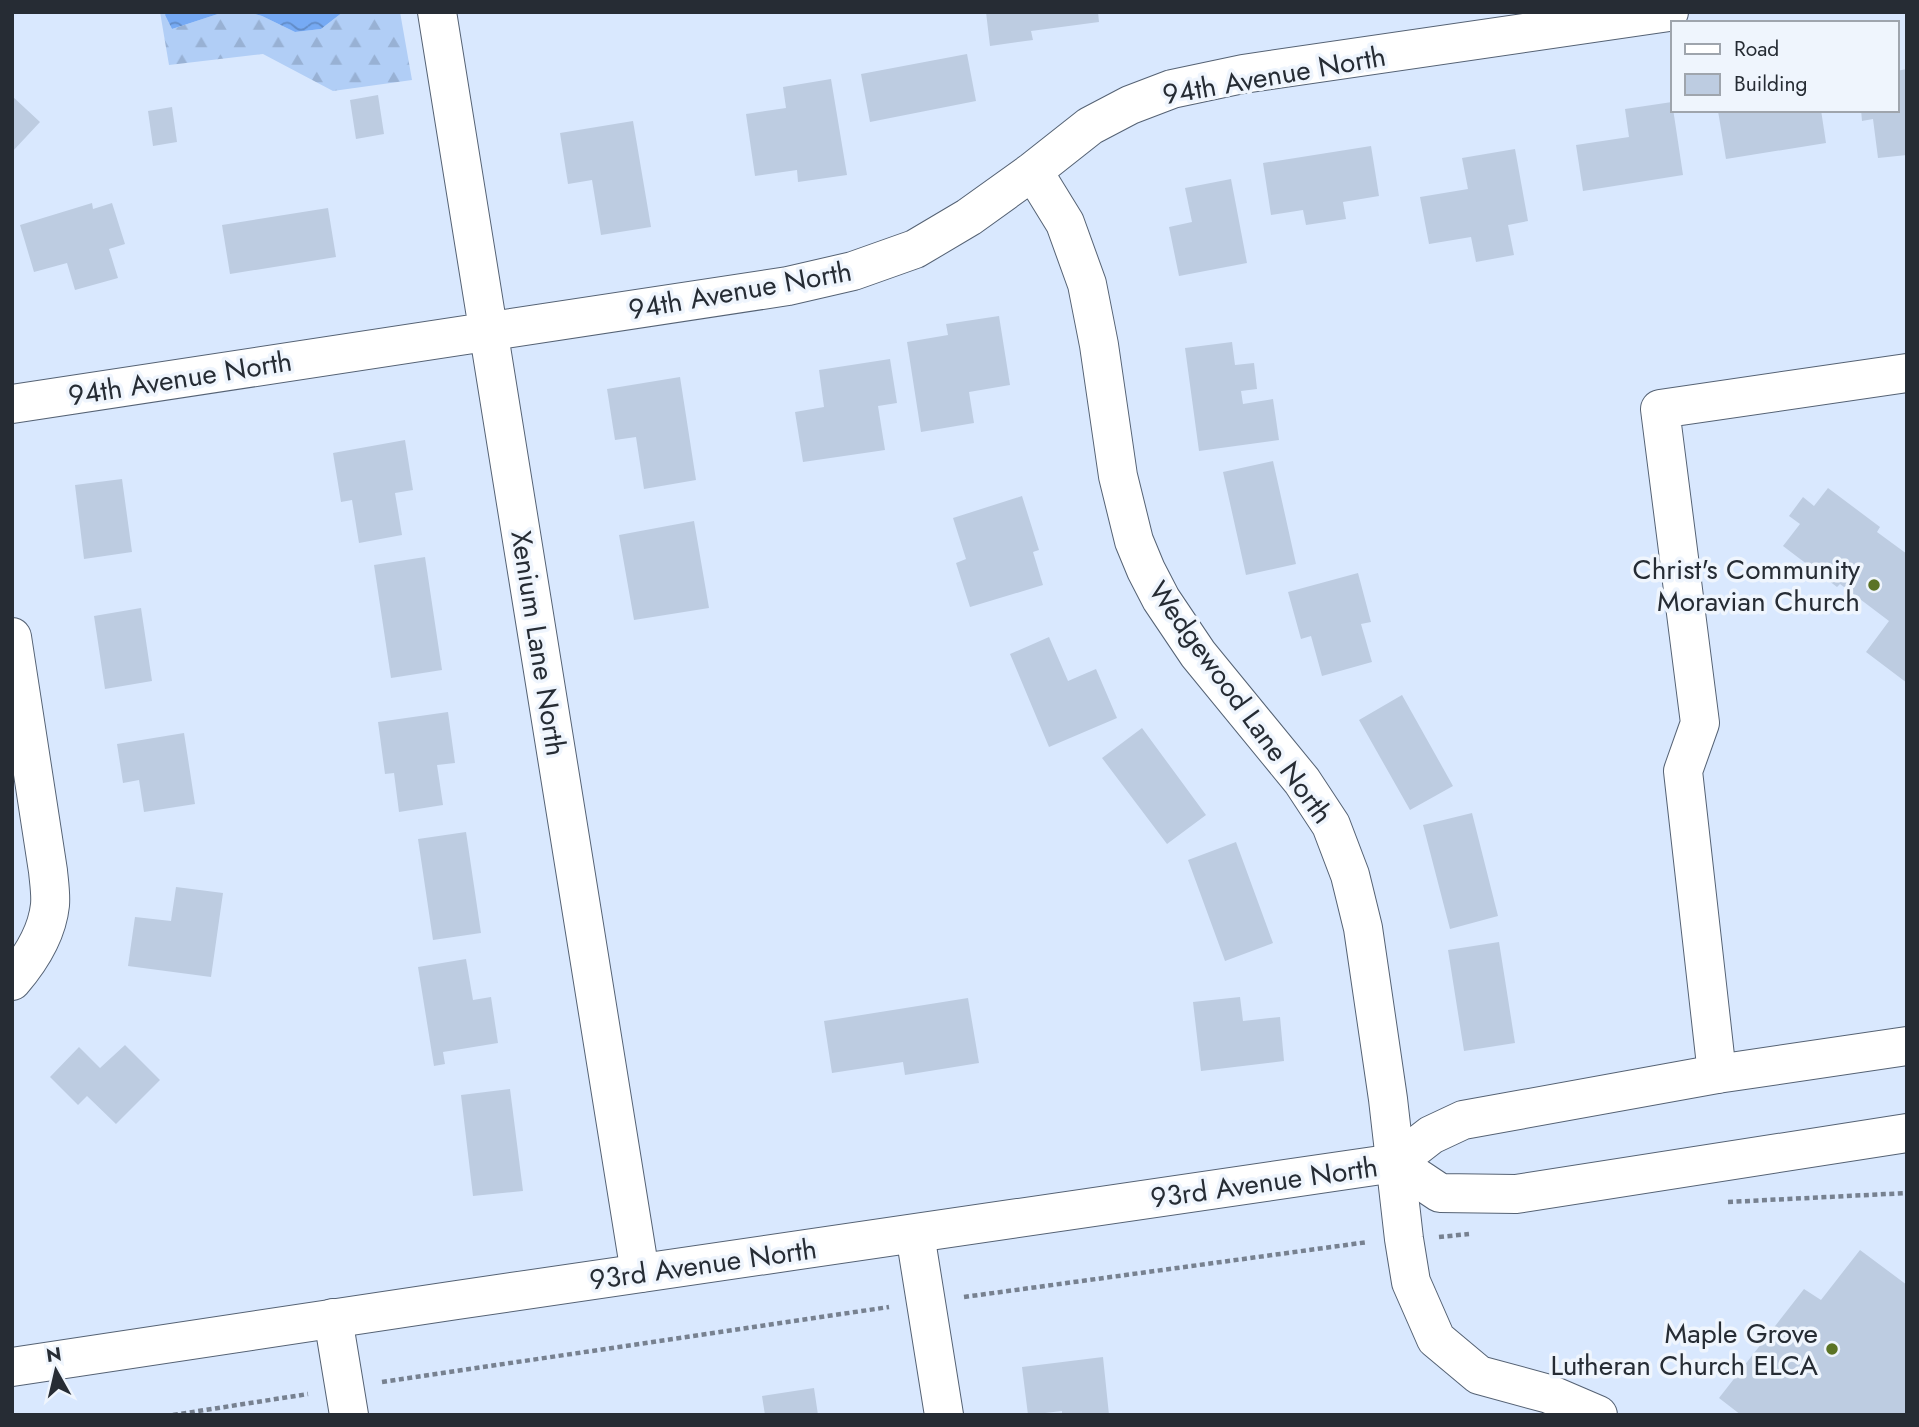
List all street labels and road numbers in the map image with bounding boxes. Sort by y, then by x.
street label: 94th Avenue North [1159,36,1389,115]
street label: 94th Avenue North [625,251,855,330]
street label: 94th Avenue North [65,341,295,416]
street label: Xenium Lane North [500,527,577,759]
street label: Wedgewood Lane North [1138,573,1343,832]
street label: 93rd Avenue North [1148,1146,1380,1219]
street label: 93rd Avenue North [587,1228,819,1301]

